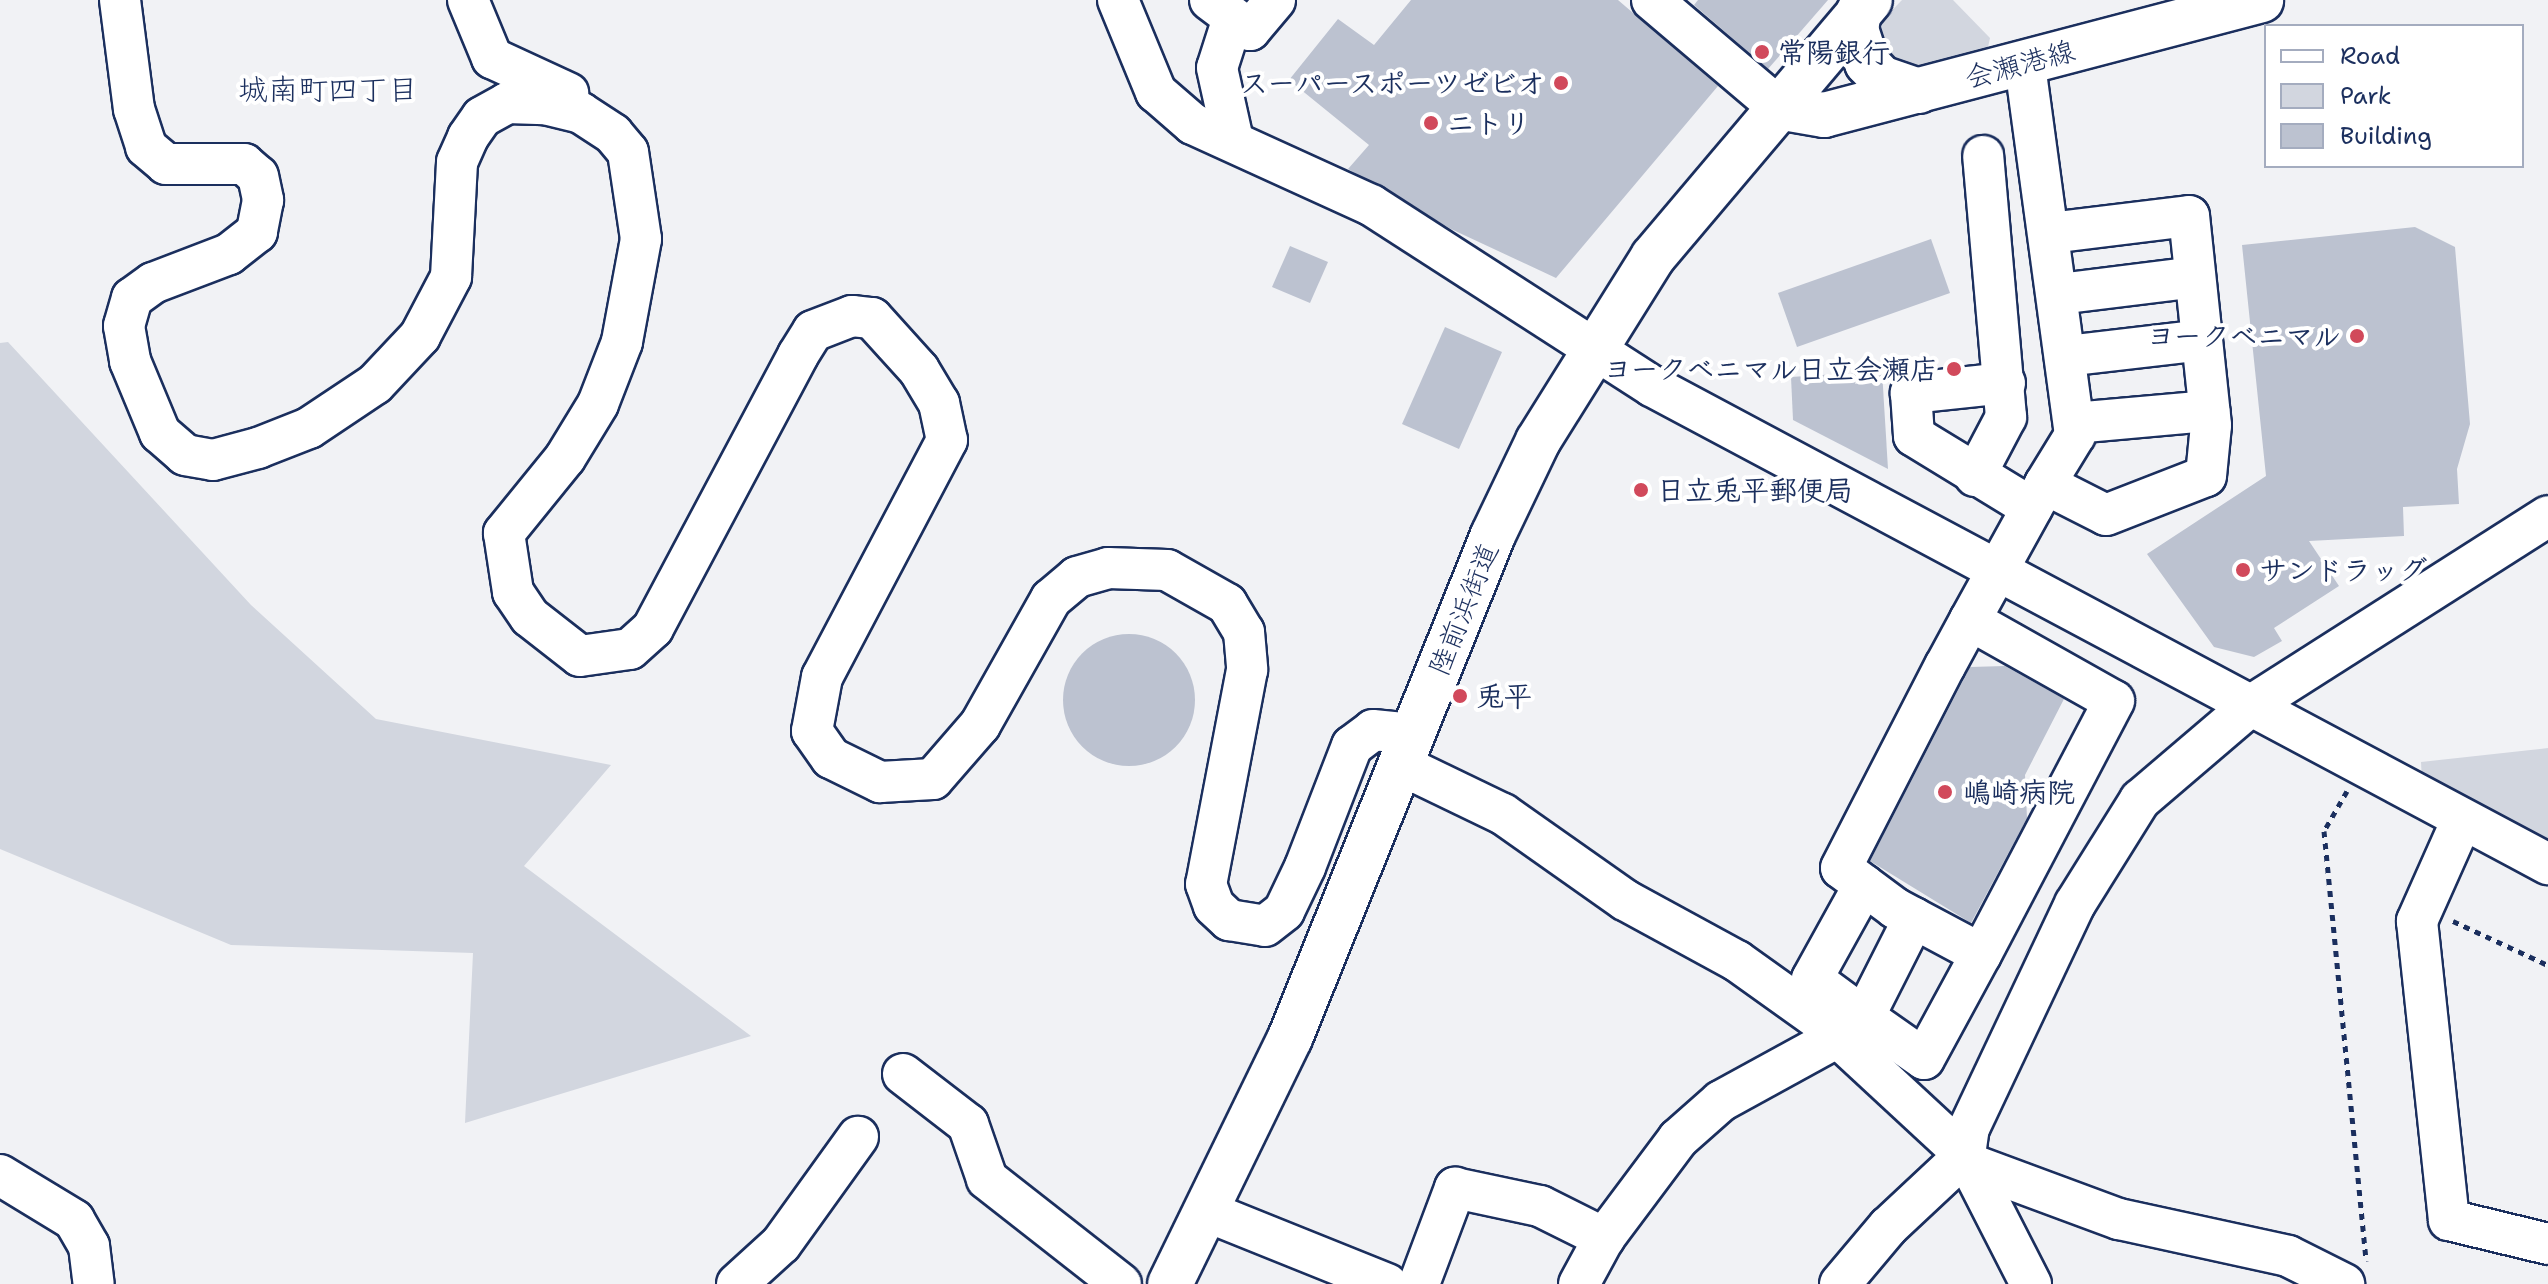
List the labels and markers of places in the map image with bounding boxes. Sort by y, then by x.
place label: 常陽銀行 [1778,35,1890,69]
marker: 常陽銀行 [1753,43,1771,61]
place label: スーパースポーツゼビオ [1238,66,1545,100]
marker: スーパースポーツゼビオ [1552,74,1570,92]
place label: ニトリ [1447,106,1531,140]
marker: ニトリ [1422,114,1440,132]
place label: ヨークベニマル [2147,319,2341,353]
marker: ヨークベニマル [2348,327,2366,345]
place label: ヨークベニマル日立会瀬店 [1604,352,1938,386]
marker: ヨークベニマル日立会瀬店 [1945,360,1963,378]
place label: 日立兎平郵便局 [1657,473,1853,507]
marker: 日立兎平郵便局 [1632,481,1650,499]
place label: サンドラッグ [2259,553,2427,587]
marker: サンドラッグ [2234,561,2252,579]
place label: 兎平 [1476,679,1532,713]
marker: 兎平 [1451,687,1469,705]
place label: 嶋崎病院 [1963,775,2075,809]
marker: 嶋崎病院 [1934,781,1956,803]

